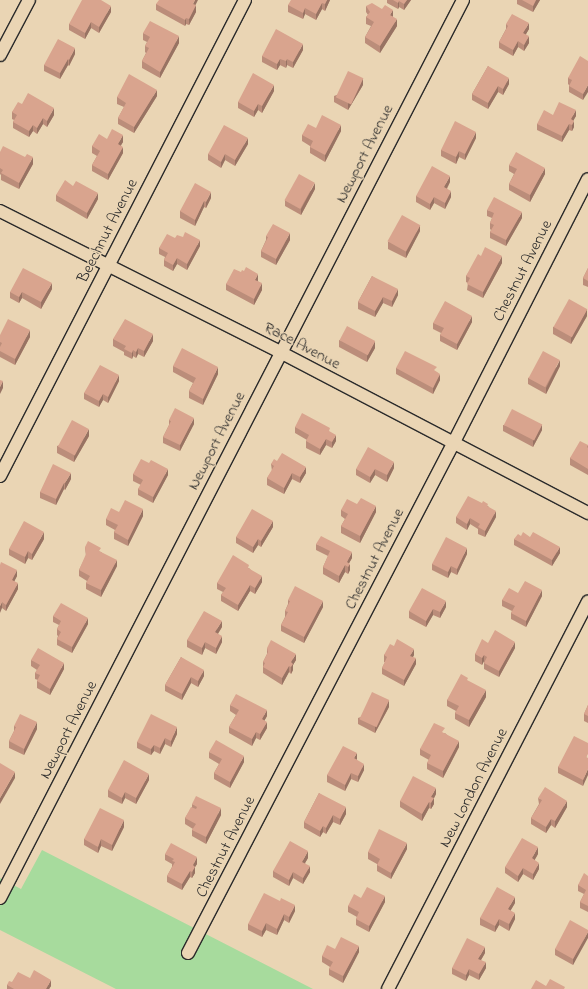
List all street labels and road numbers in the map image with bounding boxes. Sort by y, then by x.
street label: Newport Avenue [332,102,398,206]
street label: Beechnut Avenue [74,176,142,286]
street label: Chestnut Avenue [489,217,557,325]
street label: Race Avenue [261,318,343,374]
street label: Newport Avenue [184,389,250,493]
street label: Chestnut Avenue [341,505,409,613]
street label: Newport Avenue [36,678,102,782]
street label: New London Avenue [436,725,512,851]
street label: Chestnut Avenue [192,793,260,901]

